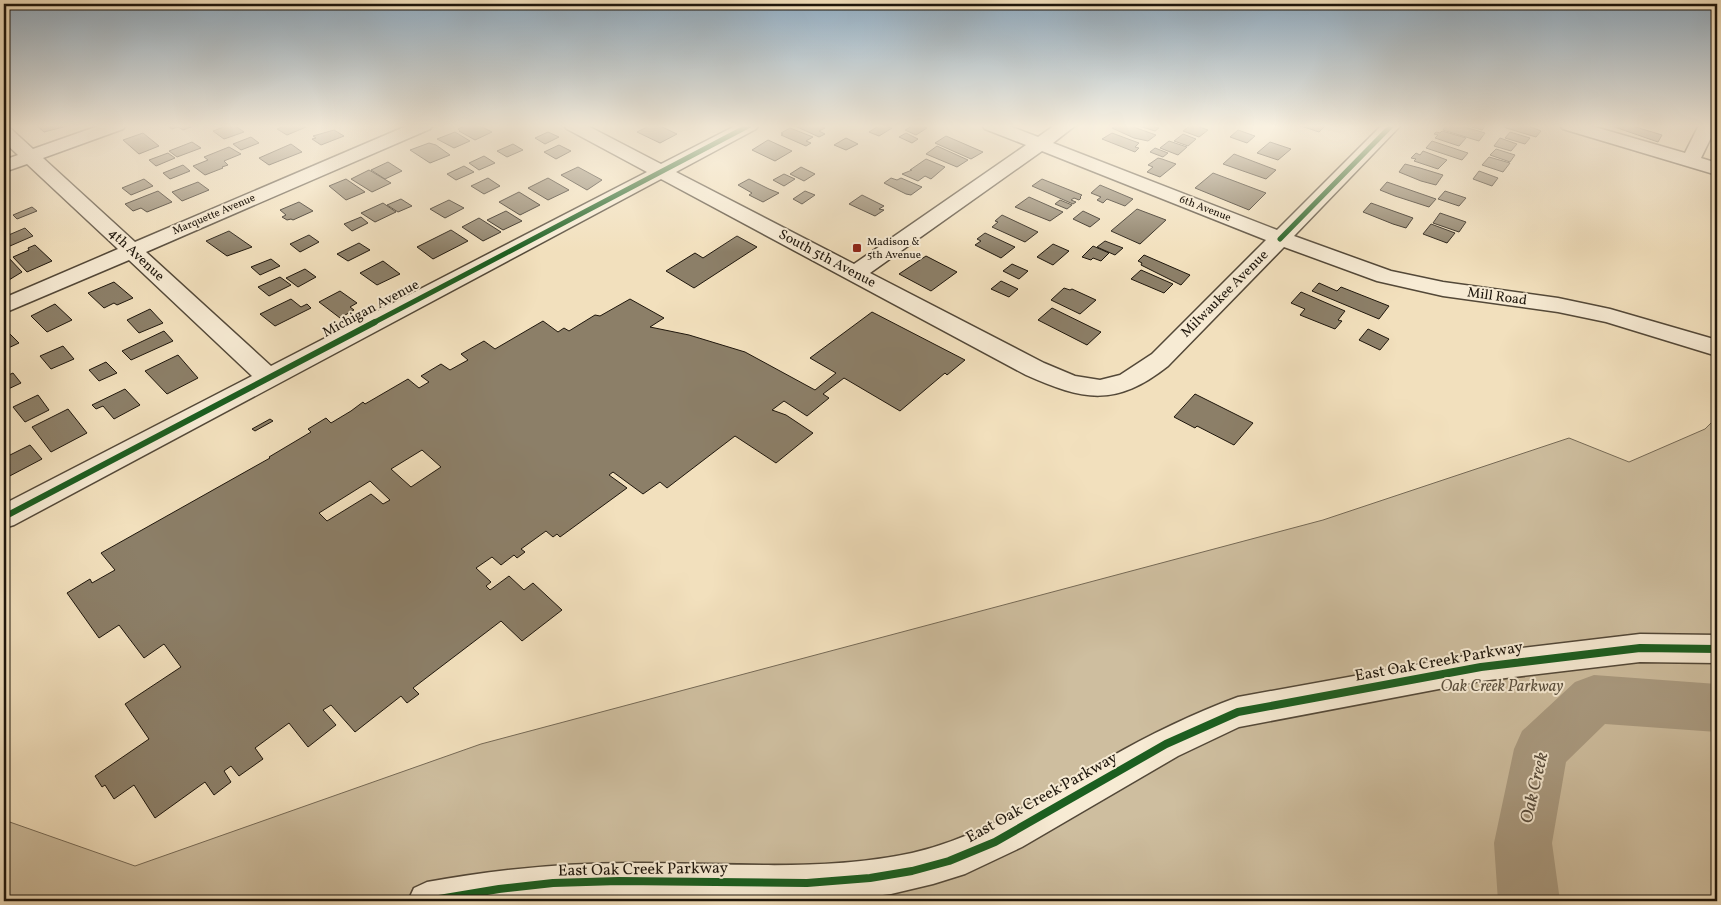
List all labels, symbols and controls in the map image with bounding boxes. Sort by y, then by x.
street label: Marquette Avenue [170,191,258,239]
street label: 6th Avenue [1177,192,1233,226]
street label: 4th Avenue [104,224,168,286]
street label: South 5th Avenue [775,225,879,293]
place label: Madison & 5th Avenue [867,235,921,263]
marker: Madison & 5th Avenue [851,242,863,254]
street label: Milwaukee Avenue [1177,246,1273,342]
street label: Michigan Avenue [319,275,423,342]
street label: Mill Road [1466,283,1528,311]
street label: East Oak Creek Parkway [1353,638,1525,686]
park label: Oak Creek Parkway [1440,677,1564,697]
street label: East Oak Creek Parkway [962,747,1122,849]
water label: Oak Creek [1515,750,1555,826]
street label: East Oak Creek Parkway [558,858,729,882]

